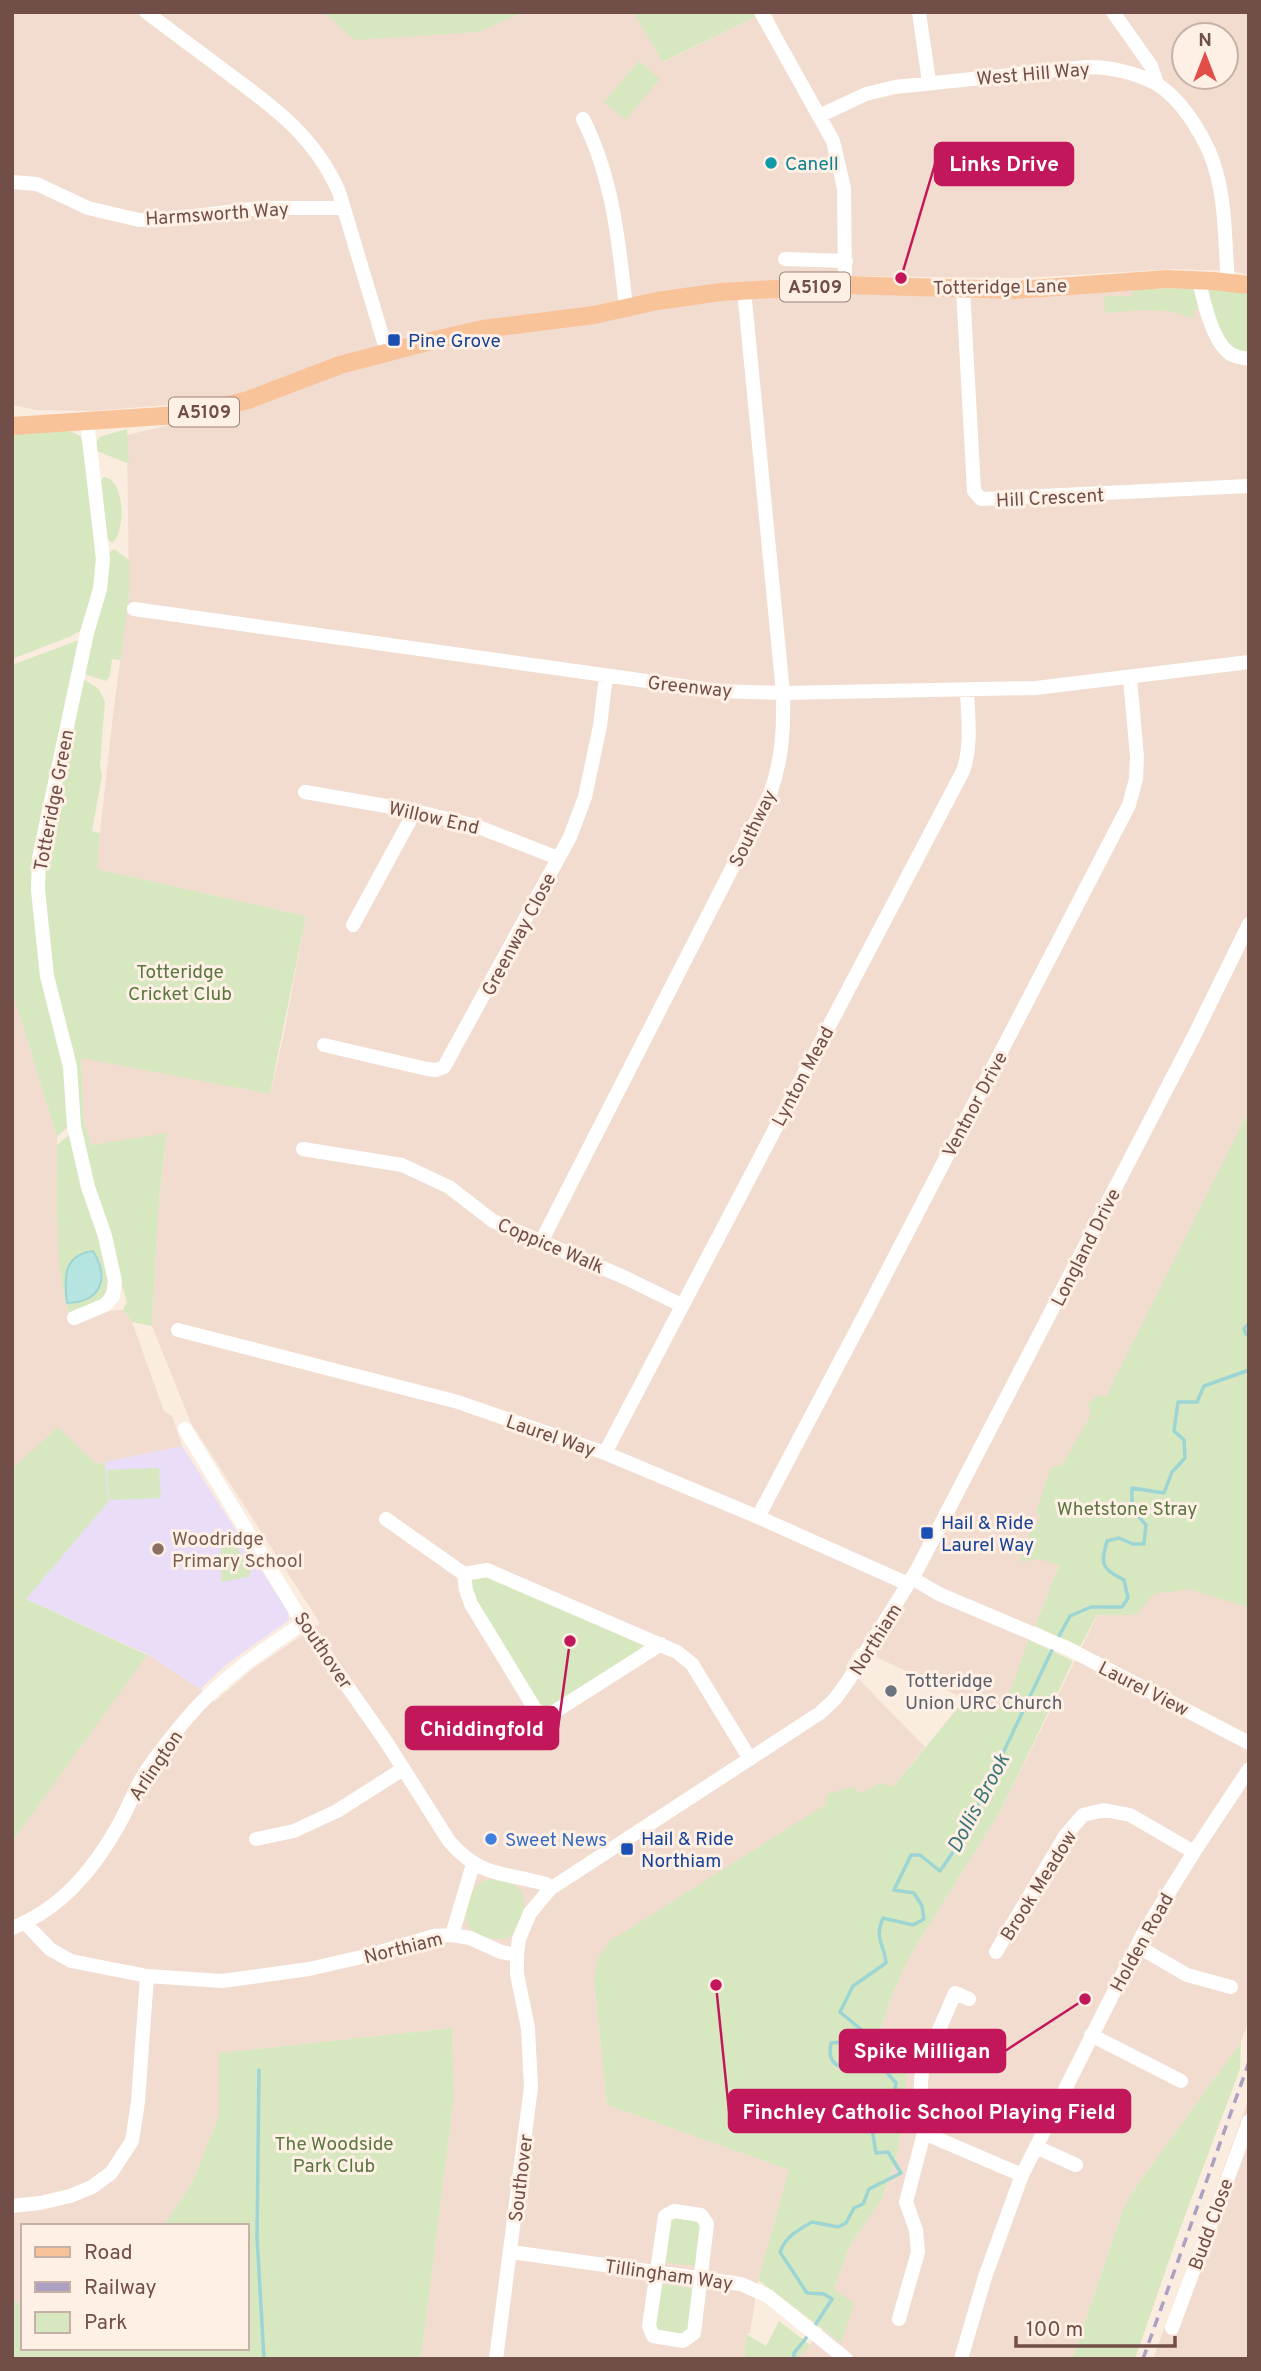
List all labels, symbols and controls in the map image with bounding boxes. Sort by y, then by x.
north arrow [1170,21,1240,91]
text: N [1198,29,1212,53]
street label: West Hill Way [976,58,1091,92]
callout: Links Drive [935,143,1073,185]
text: Links Drive [949,152,1059,179]
place label: Canell [785,153,839,177]
marker: Canell [763,155,779,171]
street label: Harmsworth Way [145,198,290,232]
road number: A5109 [780,272,850,302]
street label: Totteridge Lane [933,275,1067,301]
place label: Pine Grove [408,330,501,354]
marker: Pine Grove [386,332,402,348]
road number: A5109 [169,398,239,426]
street label: Hill Crescent [995,484,1105,514]
street label: Greenway [646,672,733,704]
street label: Totteridge Green [29,727,80,873]
street label: Southway [725,786,783,871]
street label: Willow End [386,797,481,841]
street label: Greenway Close [477,869,562,1001]
park label: Totteridge Cricket Club [128,961,232,1007]
street label: Lynton Mead [767,1023,840,1131]
street label: Ventnor Drive [938,1048,1014,1162]
street label: Longland Drive [1047,1185,1127,1311]
street label: Coppice Walk [493,1214,607,1280]
street label: Laurel Way [502,1410,598,1463]
park label: Whetstone Stray [1057,1498,1197,1522]
place label: Hail & Ride Laurel Way [941,1512,1034,1558]
marker: Hail & Ride Laurel Way [919,1525,935,1541]
place label: Woodridge Primary School [172,1528,303,1574]
marker: Woodridge Primary School [150,1541,166,1557]
street label: Northiam [845,1600,908,1680]
street label: Southover [288,1608,357,1695]
street label: Laurel View [1094,1657,1192,1723]
place label: Totteridge Union URC Church [905,1670,1063,1716]
marker: Totteridge Union URC Church [883,1683,899,1699]
callout: Chiddingfold [406,1707,558,1749]
text: Chiddingfold [420,1717,544,1744]
street label: Arlington [124,1726,189,1806]
water label: Dollis Brook [942,1749,1017,1858]
street label: Brook Meadow [996,1826,1083,1946]
place label: Hail & Ride Northiam [641,1828,734,1874]
place label: Sweet News [505,1829,607,1853]
marker: Sweet News [483,1831,499,1847]
marker: Hail & Ride Northiam [619,1841,635,1857]
street label: Holden Road [1106,1889,1180,1997]
street label: Northiam [362,1928,445,1970]
callout: Spike Milligan [840,2030,1005,2072]
text: Spike Milligan [854,2039,990,2066]
callout: Finchley Catholic School Playing Field [729,2090,1130,2132]
text: Finchley Catholic School Playing Field [742,2100,1116,2127]
street label: Southover [505,2132,539,2223]
park label: The Woodside Park Club [274,2133,394,2179]
street label: Budd Close [1184,2176,1239,2274]
legend [21,2224,248,2350]
text: Road [84,2240,133,2267]
street label: Tillingham Way [603,2255,734,2297]
text: Railway [84,2275,157,2302]
scale bar [1016,2304,1175,2348]
text: Park [84,2310,127,2337]
text: 100 m [1026,2317,1083,2344]

